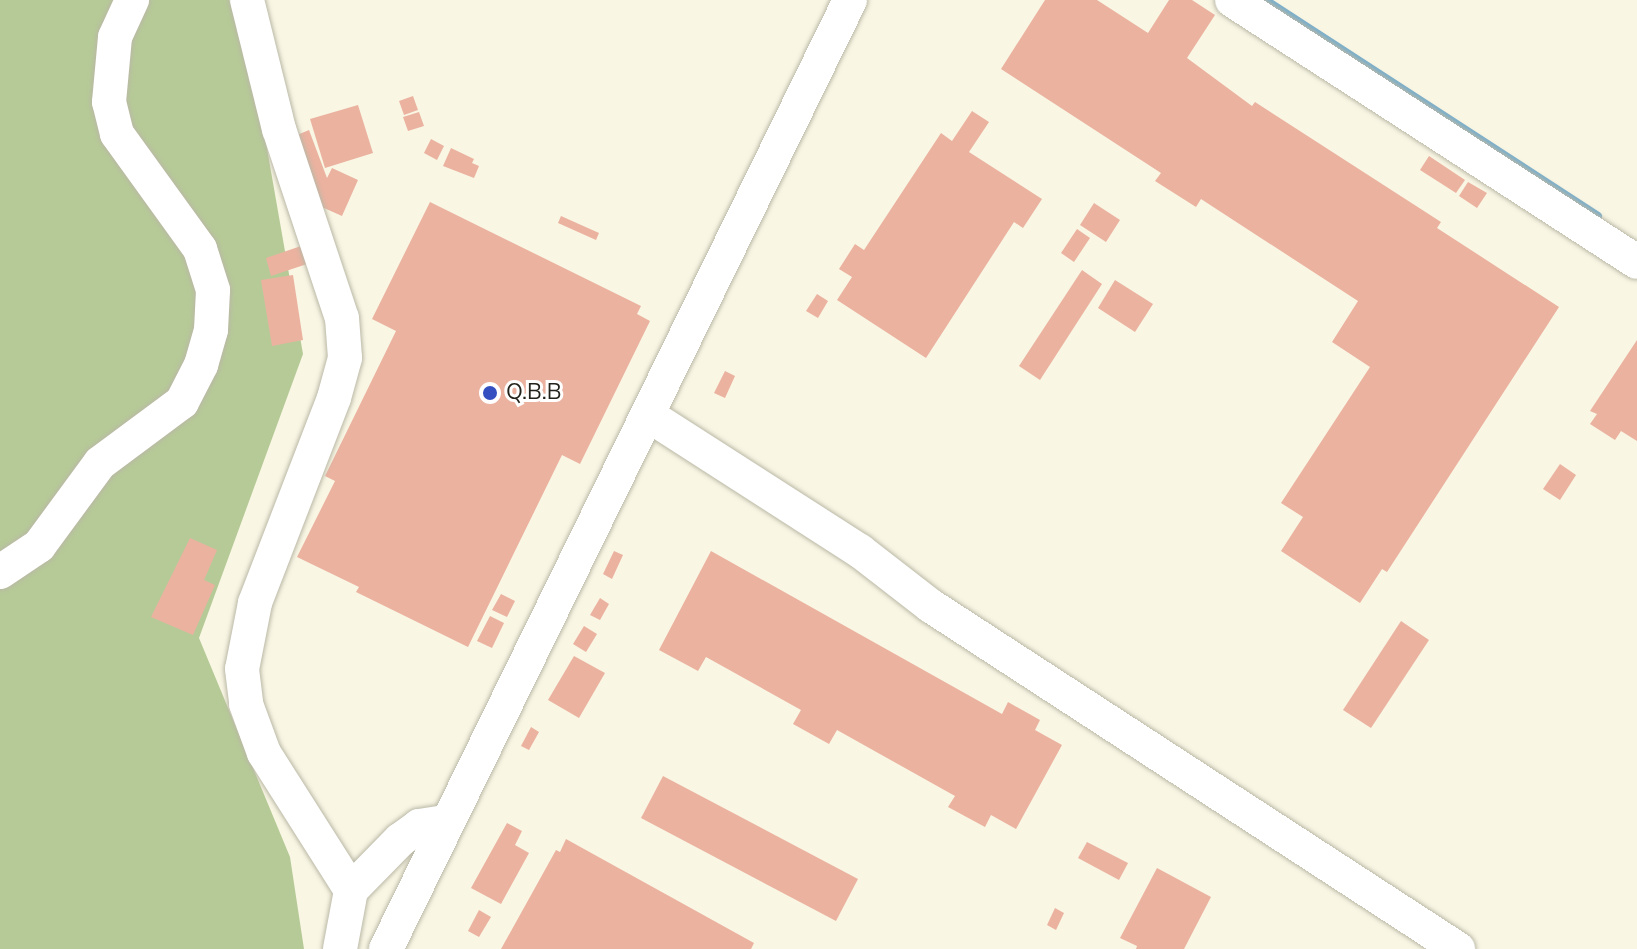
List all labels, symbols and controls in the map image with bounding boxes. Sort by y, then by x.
place label: Q.B.B [506,380,562,406]
marker: Q.B.B [481,384,499,402]

